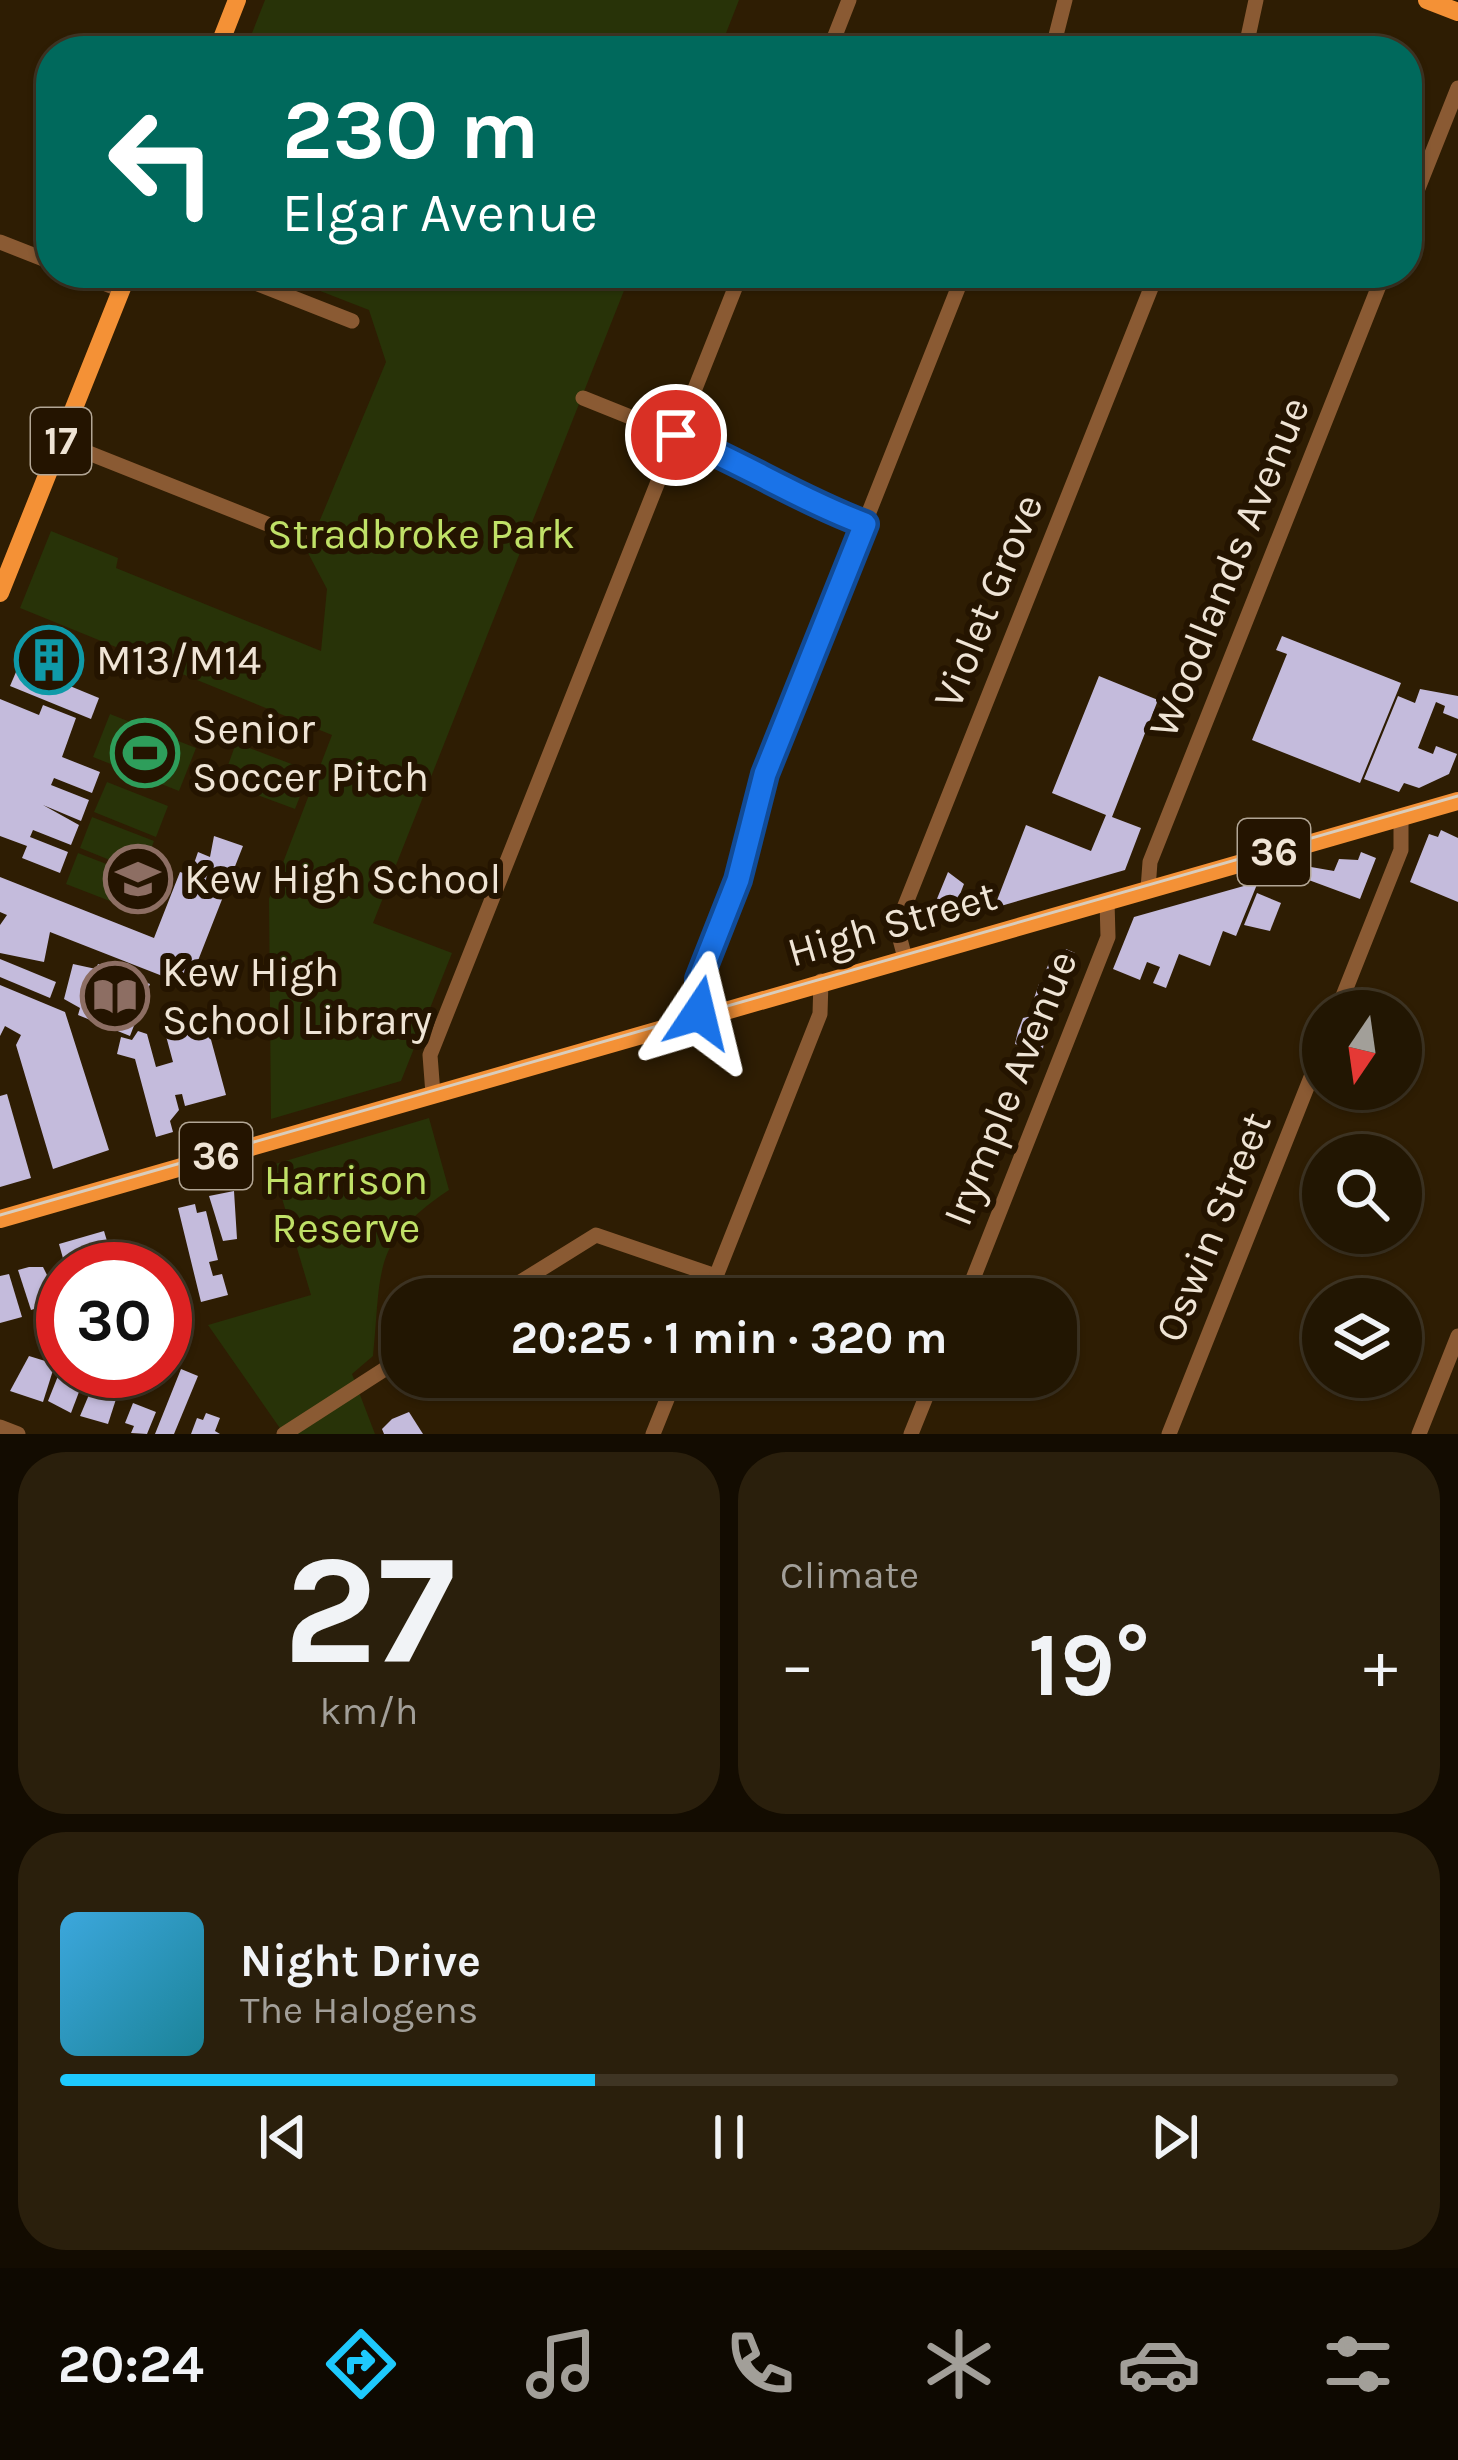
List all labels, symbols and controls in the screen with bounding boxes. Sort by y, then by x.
text: 230 m [282,81,539,179]
icon: left [84,84,240,240]
text: Elgar Avenue [282,181,598,245]
pin [625,384,727,486]
street label: Woodlands Avenue [1138,390,1320,744]
icon: arrive [643,402,709,468]
road number: 17 [31,408,91,474]
street label: Violet Grove [922,487,1054,715]
park label: Stradbroke Park [267,509,575,559]
building icon: M13/M14 [14,625,84,695]
place label: M13/M14 [96,635,261,685]
place label: Senior Soccer Pitch [192,704,429,802]
sports icon: Senior Soccer Pitch [110,718,180,788]
road number: 36 [1238,819,1310,885]
school or university icon: Kew High School [103,844,173,914]
place label: Kew High School [184,854,501,904]
street label: High Street [782,870,1002,978]
street label: Irymple Avenue [932,943,1088,1233]
place label: Kew High School Library [162,947,432,1045]
position arrow [636,950,762,1076]
library icon: Kew High School Library [80,961,150,1031]
north arrow [1302,990,1422,1110]
map controls [1302,990,1422,1398]
street label: Oswin Street [1144,1105,1282,1349]
road number: 36 [180,1123,252,1189]
button: search [1302,1134,1422,1254]
park label: Harrison Reserve [264,1155,428,1253]
speed limit sign: 30 [36,1242,192,1398]
button: layers [1302,1278,1422,1398]
text: 20:25 · 1 min · 320 m [511,1312,947,1364]
text: 27 [283,1519,455,1701]
text: Climate [780,1552,919,1598]
text: 19° [1028,1612,1150,1718]
text: − [780,1626,815,1704]
text: + [1363,1626,1398,1704]
text: km/h [320,1688,418,1734]
text: Night Drive [240,1935,481,1987]
text: The Halogens [240,1987,478,2033]
icon: previous [250,2104,316,2170]
icon: pause [696,2104,762,2170]
icon: next [1142,2104,1208,2170]
icon: directions [319,2322,403,2406]
icon: music [519,2322,603,2406]
icon: phone [718,2322,802,2406]
icon: climate [917,2322,1001,2406]
icon: car [1117,2322,1201,2406]
icon: filters [1316,2322,1400,2406]
text: 20:24 [58,2332,204,2396]

